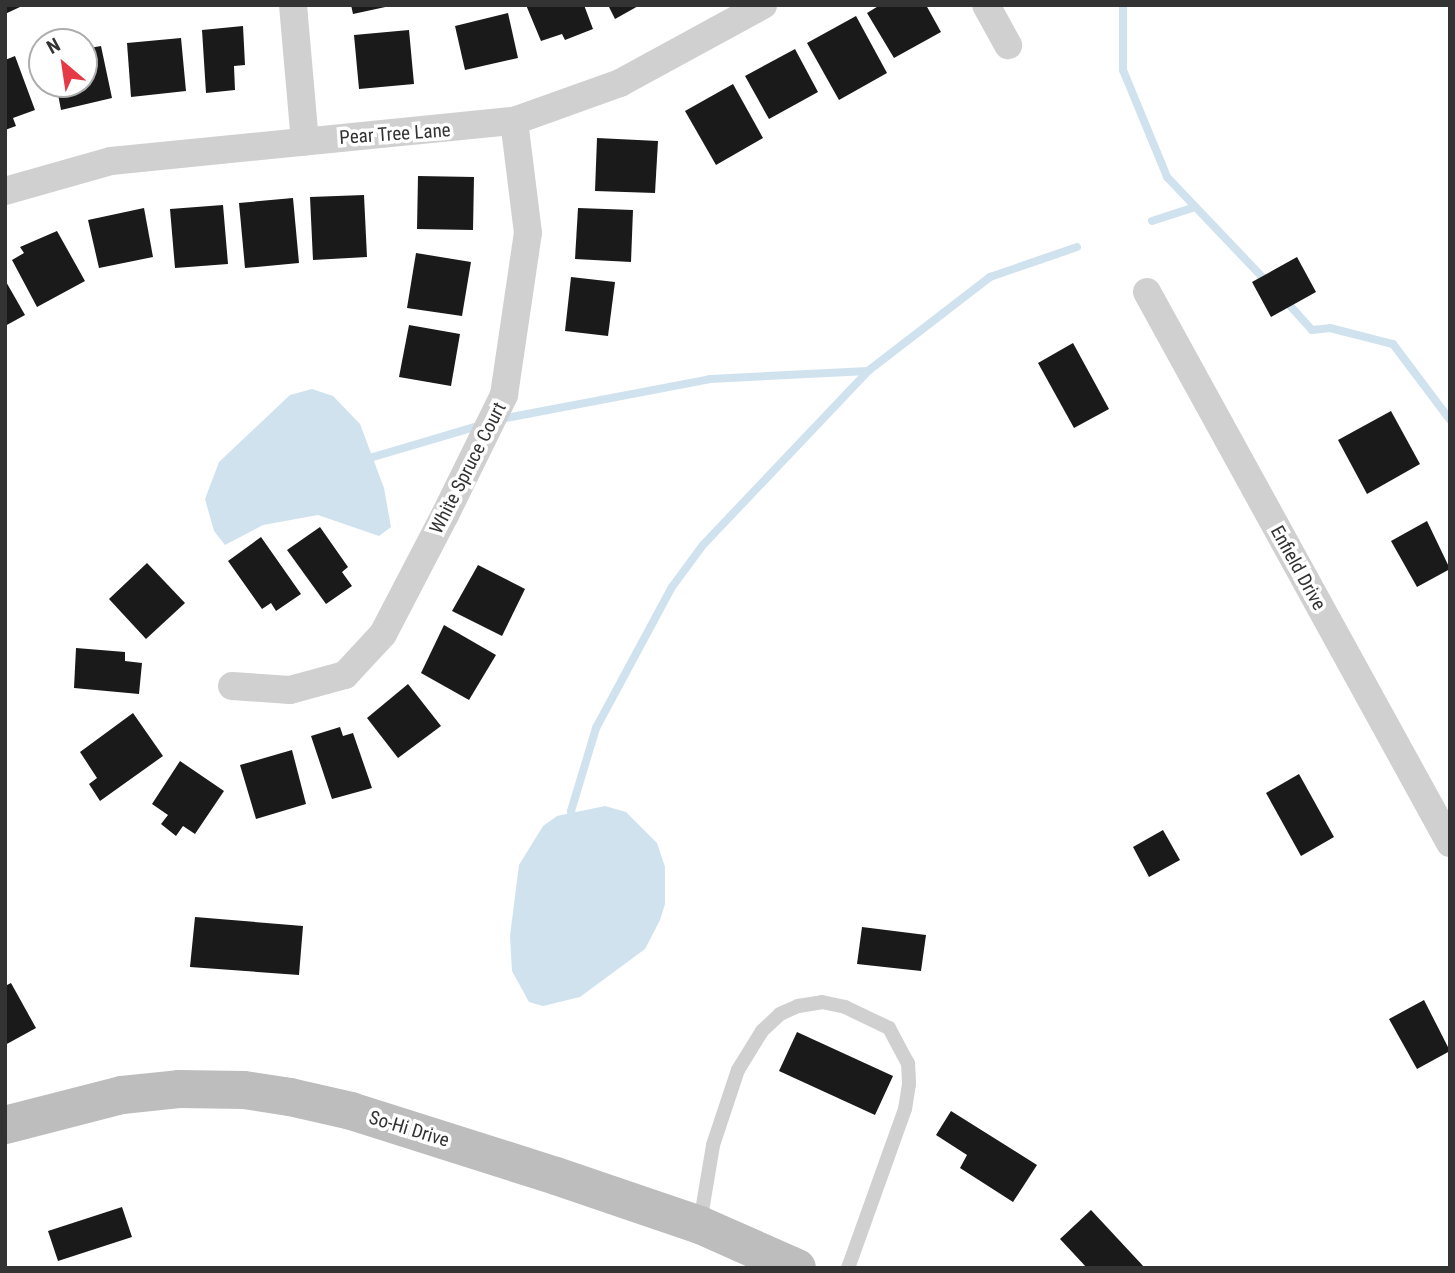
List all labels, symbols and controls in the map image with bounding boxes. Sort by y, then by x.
north arrow [28,28,98,98]
text: N [43,33,64,59]
street label: Pear Tree Lane [338,119,452,149]
street label: White Spruce Court [425,398,511,538]
street label: Enfield Drive [1266,522,1330,614]
street label: So-Hi Drive [366,1106,452,1152]

